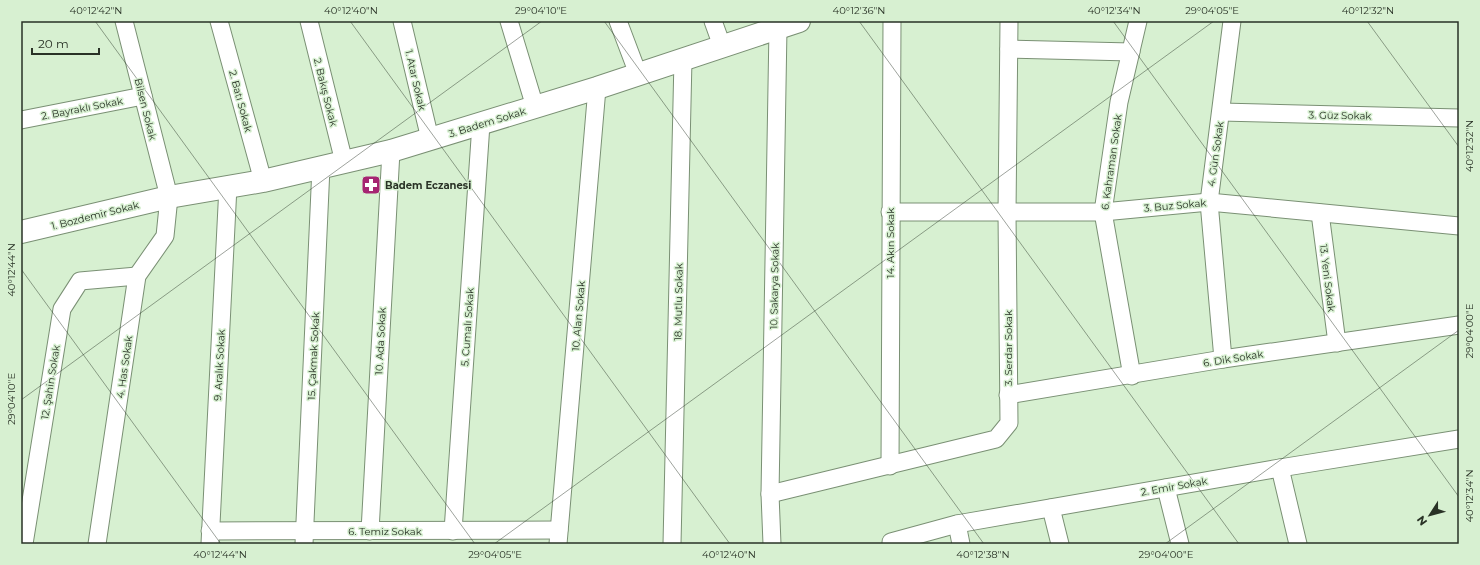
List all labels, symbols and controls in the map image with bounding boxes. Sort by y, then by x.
text: 40°12'42"N [70,4,122,17]
text: 40°12'40"N [324,4,378,17]
text: 29°04'10"E [515,4,567,17]
text: 40°12'36"N [833,4,885,17]
text: 40°12'34"N [1087,4,1141,17]
text: 29°04'05"E [1185,4,1239,17]
text: 40°12'32"N [1342,4,1394,17]
scale bar [32,30,99,56]
text: 20 m [38,36,69,51]
street label: 1. Atar Sokak [402,48,429,112]
street label: 2. Bakış Sokak [311,56,340,128]
street label: 2. Batı Sokak [226,69,255,134]
street label: Bilsen Sokak [132,77,159,141]
street label: 2. Bayraklı Sokak [40,94,124,123]
street label: 3. Badem Sokak [447,105,527,140]
street label: 3. Güz Sokak [1309,108,1371,123]
street label: 6. Kahraman Sokak [1098,114,1125,211]
text: 40°12'32"N [1463,120,1476,172]
street label: 4. Gün Sokak [1204,121,1226,187]
pharmacy icon: Badem Eczanesi [360,174,382,196]
place label: Badem Eczanesi [385,179,471,192]
street label: 3. Buz Sokak [1143,196,1207,215]
street label: 1. Bozdemir Sokak [50,198,140,233]
street label: 14. Akın Sokak [884,208,897,278]
text: 40°12'44"N [5,243,18,297]
street label: 10. Sakarya Sokak [767,243,782,329]
street label: 13. Yeni Sokak [1317,244,1338,313]
street label: 18. Mutlu Sokak [671,263,686,341]
street label: 10. Alan Sokak [569,281,588,352]
street label: 5. Cumalı Sokak [458,287,477,367]
text: 29°04'00"E [1463,303,1476,358]
street label: 10. Ada Sokak [372,307,389,375]
street label: 3. Serdar Sokak [1002,310,1015,386]
street label: 15. Çakmak Sokak [305,312,322,400]
street label: 9. Aralık Sokak [211,329,228,401]
street label: 4. Has Sokak [114,335,135,399]
street label: 12. Şahin Sokak [38,344,63,420]
street label: 6. Dik Sokak [1202,347,1264,370]
text: 29°04'10"E [5,373,18,425]
text: 40°12'34"N [1463,469,1476,523]
street label: 2. Emir Sokak [1140,474,1208,499]
north arrow [1410,495,1450,535]
text: N [1414,513,1430,529]
street label: 6. Temiz Sokak [348,525,422,538]
text: 40°12'44"N [193,548,247,561]
text: 29°04'05"E [468,548,522,561]
text: 40°12'40"N [702,548,756,561]
text: 40°12'38"N [956,548,1010,561]
text: 29°04'00"E [1139,548,1194,561]

